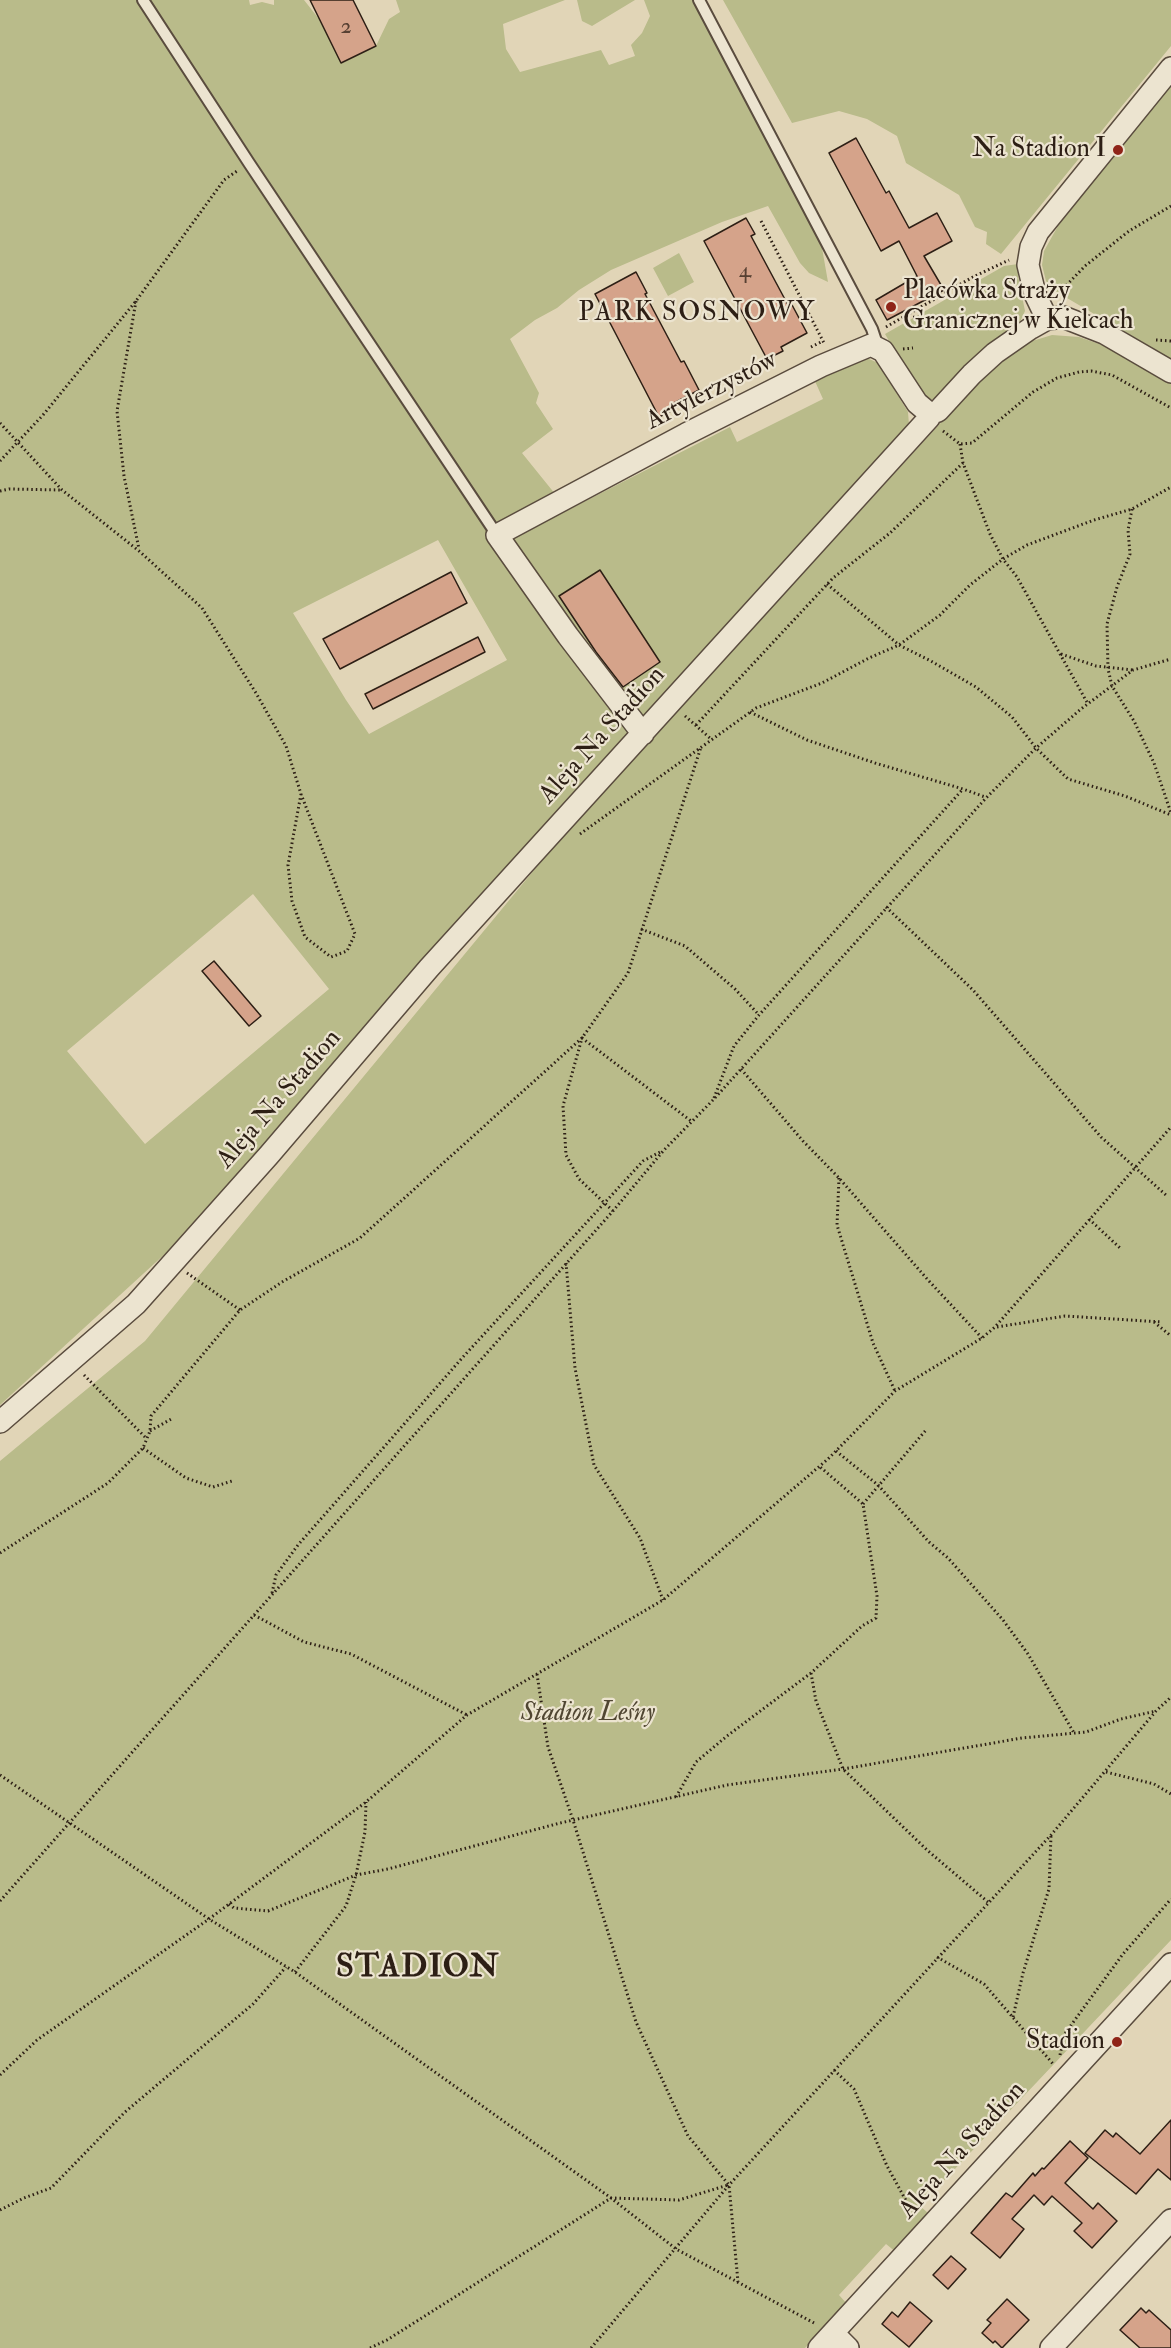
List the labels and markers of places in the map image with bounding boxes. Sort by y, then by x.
place label: Na Stadion I [972,134,1106,166]
marker: Na Stadion I [1111,143,1125,157]
place label: Placówka Straży Granicznej w Kielcach [903,276,1133,338]
marker: Placówka Straży Granicznej w Kielcach [884,300,898,314]
place label: Stadion [1026,2026,1105,2058]
marker: Stadion [1110,2035,1124,2049]

